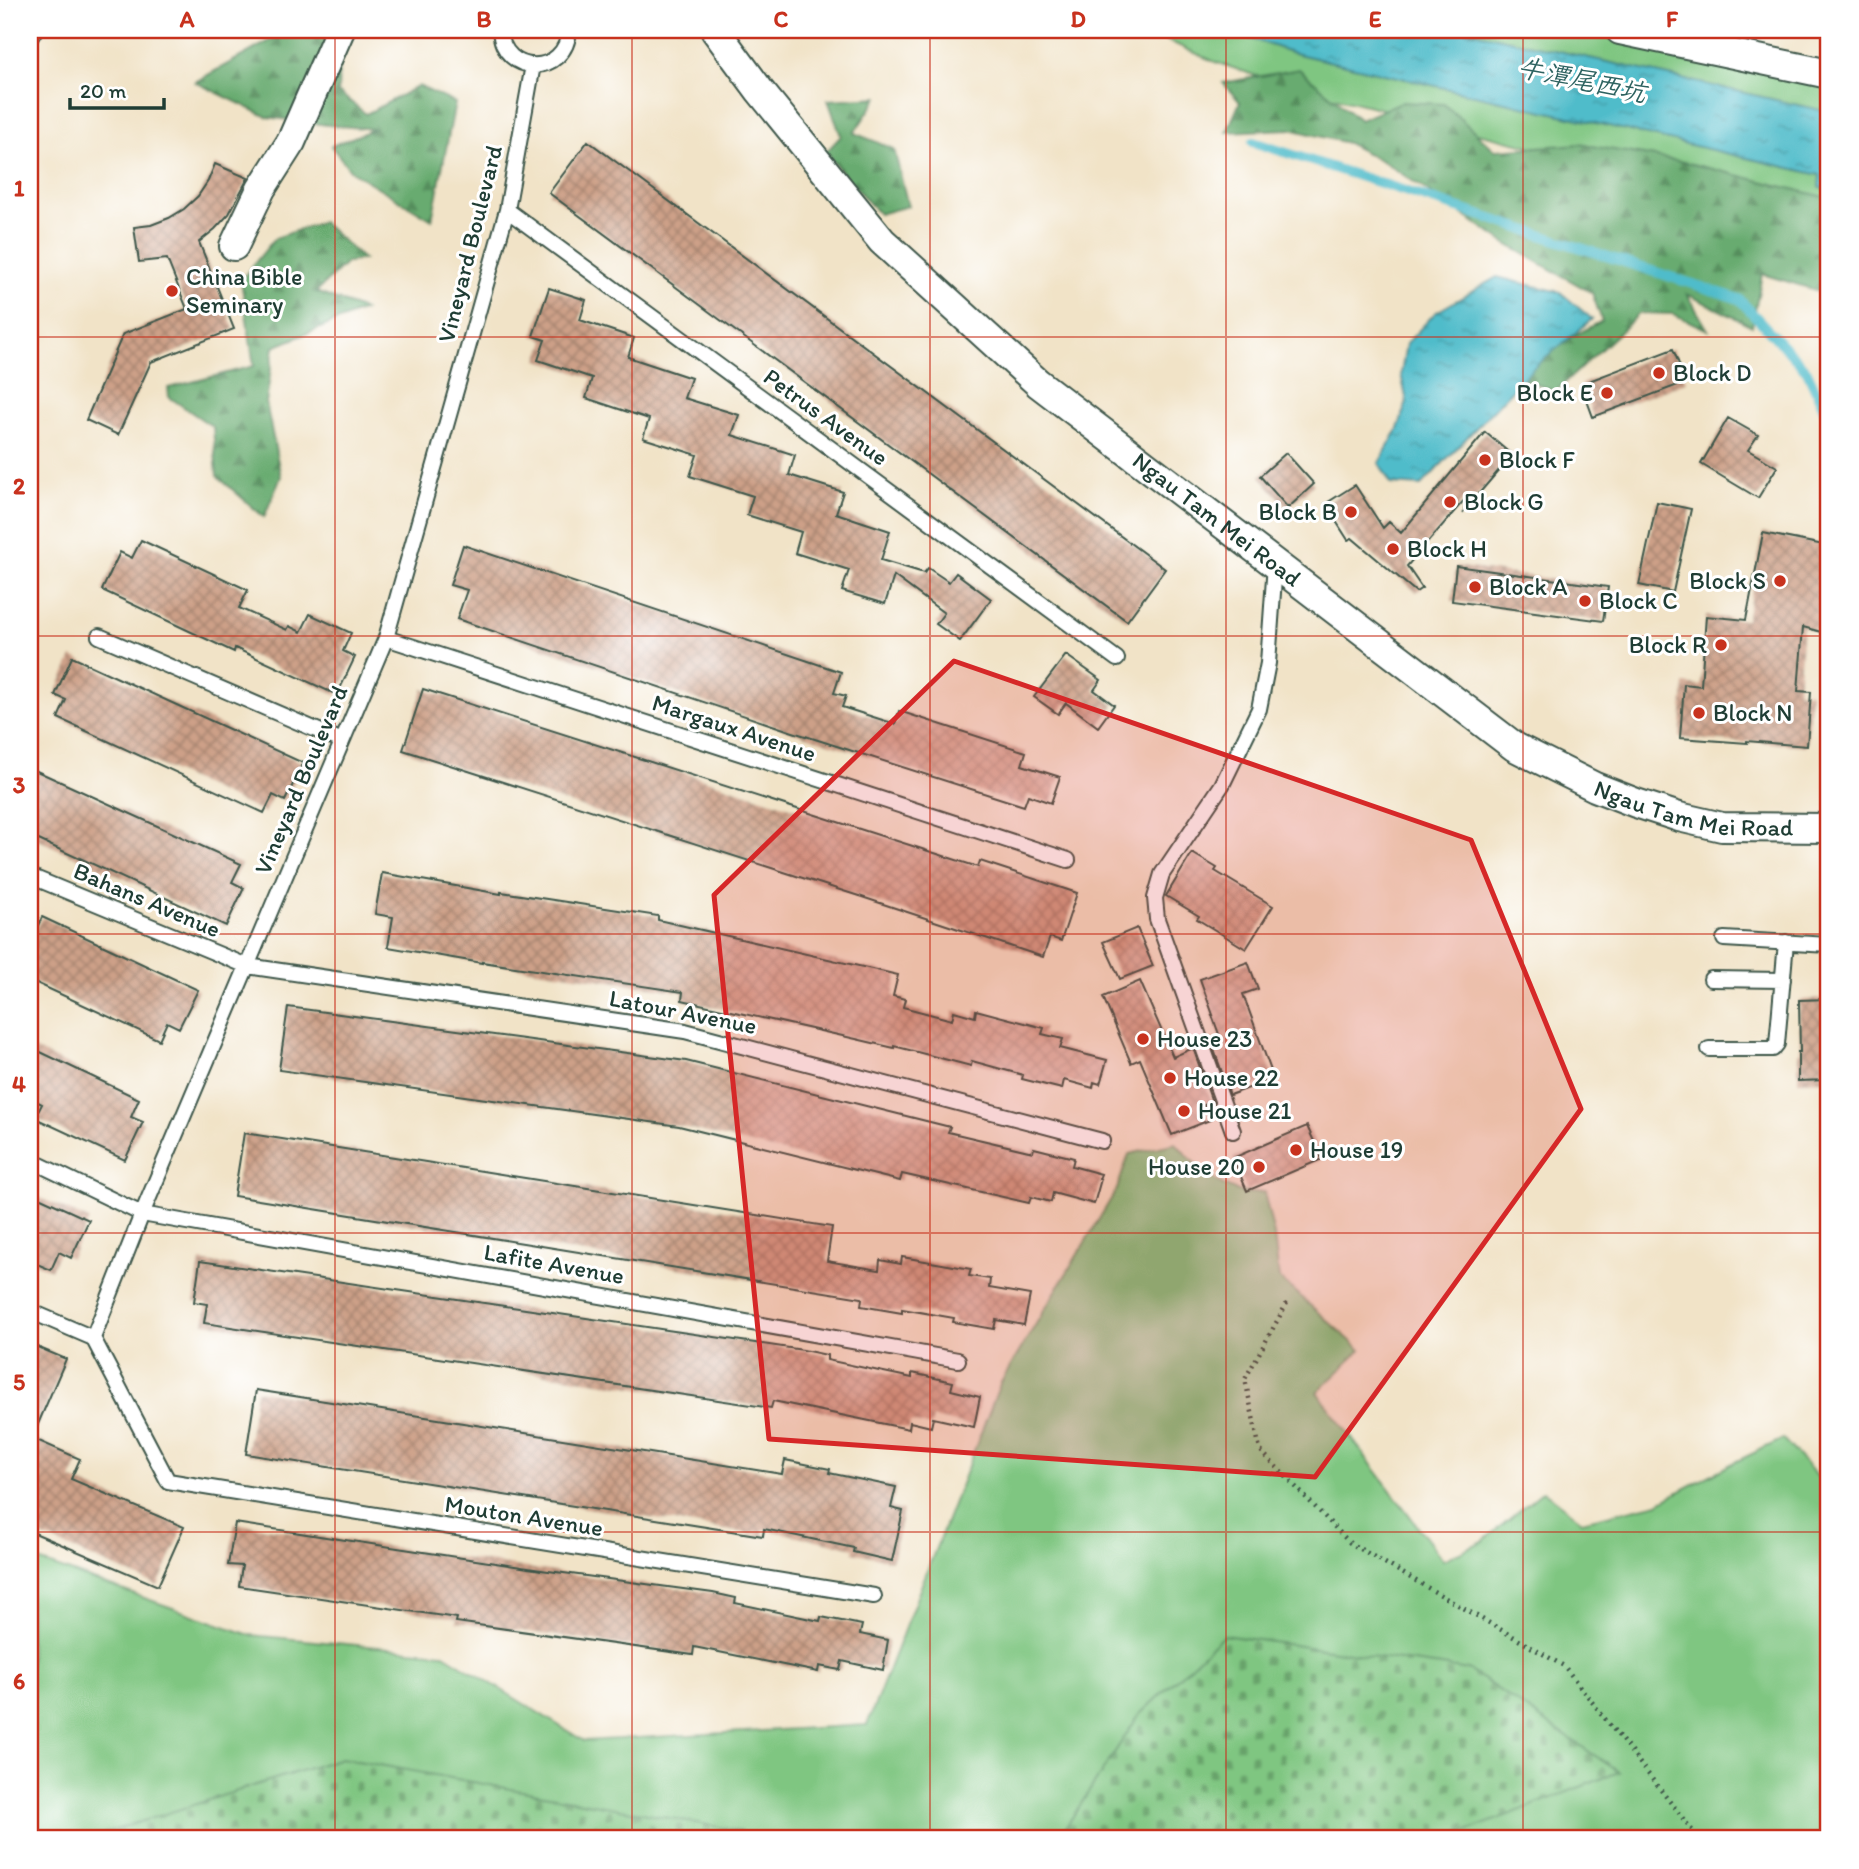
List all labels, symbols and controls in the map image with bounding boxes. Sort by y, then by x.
text: A [179,5,195,33]
text: B [477,5,492,33]
text: C [774,5,789,33]
text: D [1070,5,1086,33]
text: E [1369,5,1382,33]
text: F [1666,5,1679,33]
water label: 牛潭尾西坑 [1515,51,1652,110]
scale bar [70,66,164,110]
text: 20 m [80,78,127,103]
street label: Vineyard Boulevard [431,142,508,346]
text: 1 [14,174,25,202]
place label: China Bible Seminary [186,262,303,319]
marker: China Bible Seminary [164,283,180,299]
place label: Block D [1673,358,1752,387]
street label: Petrus Avenue [758,362,894,472]
marker: Block D [1651,365,1667,381]
place label: Block E [1516,378,1593,407]
marker: Block E [1599,385,1615,401]
street label: Ngau Tam Mei Road [1127,445,1307,593]
place label: Block F [1499,445,1575,474]
marker: Block F [1477,452,1493,468]
text: 2 [13,472,26,500]
place label: Block G [1464,487,1544,516]
marker: Block G [1442,494,1458,510]
place label: Block B [1259,497,1337,526]
marker: Block B [1343,504,1359,520]
place label: Block H [1407,534,1487,563]
marker: Block H [1385,541,1401,557]
place label: Block S [1689,566,1766,595]
place label: Block A [1489,572,1568,601]
marker: Block S [1772,573,1788,589]
marker: Block A [1467,579,1483,595]
place label: Block C [1599,586,1678,615]
marker: Block C [1577,593,1593,609]
place label: Block R [1629,630,1707,659]
marker: Block R [1713,637,1729,653]
street label: Vineyard Boulevard [248,681,353,879]
street label: Margaux Avenue [649,687,820,768]
place label: Block N [1713,698,1793,727]
marker: Block N [1691,705,1707,721]
text: 3 [13,771,26,799]
street label: Ngau Tam Mei Road [1590,773,1793,842]
street label: Bahans Avenue [69,856,225,944]
street label: Latour Avenue [607,983,759,1040]
place label: House 23 [1157,1024,1252,1053]
marker: House 23 [1135,1031,1151,1047]
place label: House 22 [1184,1063,1279,1092]
text: 4 [12,1070,26,1098]
marker: House 22 [1162,1070,1178,1086]
place label: House 21 [1198,1096,1291,1125]
marker: House 21 [1176,1103,1192,1119]
place label: House 19 [1310,1135,1403,1164]
marker: House 19 [1288,1142,1304,1158]
place label: House 20 [1148,1152,1245,1181]
marker: House 20 [1251,1159,1267,1175]
street label: Lafite Avenue [482,1237,627,1290]
text: 5 [13,1368,25,1396]
street label: Mouton Avenue [443,1489,605,1542]
text: 6 [13,1667,25,1695]

